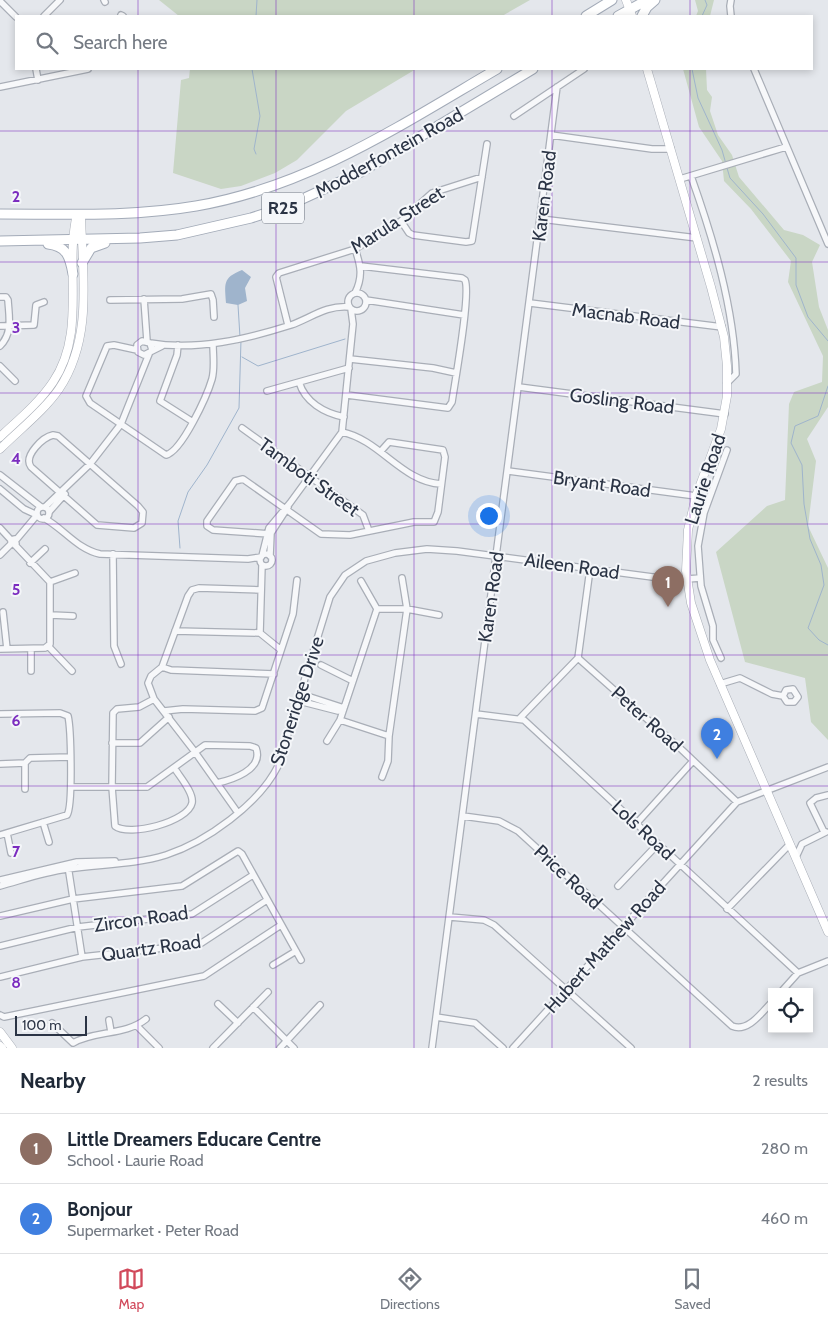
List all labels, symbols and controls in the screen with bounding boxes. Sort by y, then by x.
search box [15,15,813,70]
icon: search [33,29,61,57]
text: Search here [73,31,167,54]
street label: Modderfontein Road [311,103,467,203]
street label: Karen Road [527,149,561,243]
street label: Marula Street [346,181,449,259]
text: 2 [12,187,20,206]
road number: R25 [262,192,304,224]
street label: Macnab Road [571,298,681,334]
text: 3 [12,318,20,337]
street label: Gosling Road [568,383,676,419]
street label: Laurie Road [680,431,730,527]
street label: Tamboti Street [254,433,364,522]
text: 4 [11,449,21,468]
street label: Bryant Road [552,466,652,502]
your location [476,503,502,529]
street label: Aileen Road [523,548,621,584]
street label: Karen Road [473,550,509,644]
pin: 1 [652,566,684,607]
text: 5 [12,580,20,599]
street label: Stoneridge Drive [265,633,329,769]
street label: Peter Road [607,681,687,757]
text: 6 [12,711,21,730]
pin: 2 [701,718,733,759]
street label: Lols Road [607,795,679,865]
street label: Price Road [529,840,607,914]
text: 7 [12,842,21,861]
street label: Hubert Mathew Road [540,876,670,1018]
street label: Zircon Road [92,901,190,937]
street label: Quartz Road [100,930,202,966]
text: 8 [11,973,21,992]
map controls [768,988,813,1033]
button: locate [768,988,813,1033]
scale bar [15,1013,88,1036]
text: 100 m [22,1016,62,1034]
text: Nearby [20,1068,86,1093]
text: 2 results [752,1071,808,1090]
text: Little Dreamers Educare Centre [67,1128,321,1151]
text: 1 [33,1139,39,1158]
text: 280 m [761,1139,808,1158]
text: School · Laurie Road [67,1151,204,1170]
text: Bonjour [67,1198,132,1221]
text: 2 [32,1209,40,1228]
text: 460 m [761,1209,808,1228]
text: Supermarket · Peter Road [67,1221,239,1240]
tab: Map [117,1265,145,1313]
tab: Directions [380,1265,440,1313]
tab: Saved [674,1265,711,1313]

